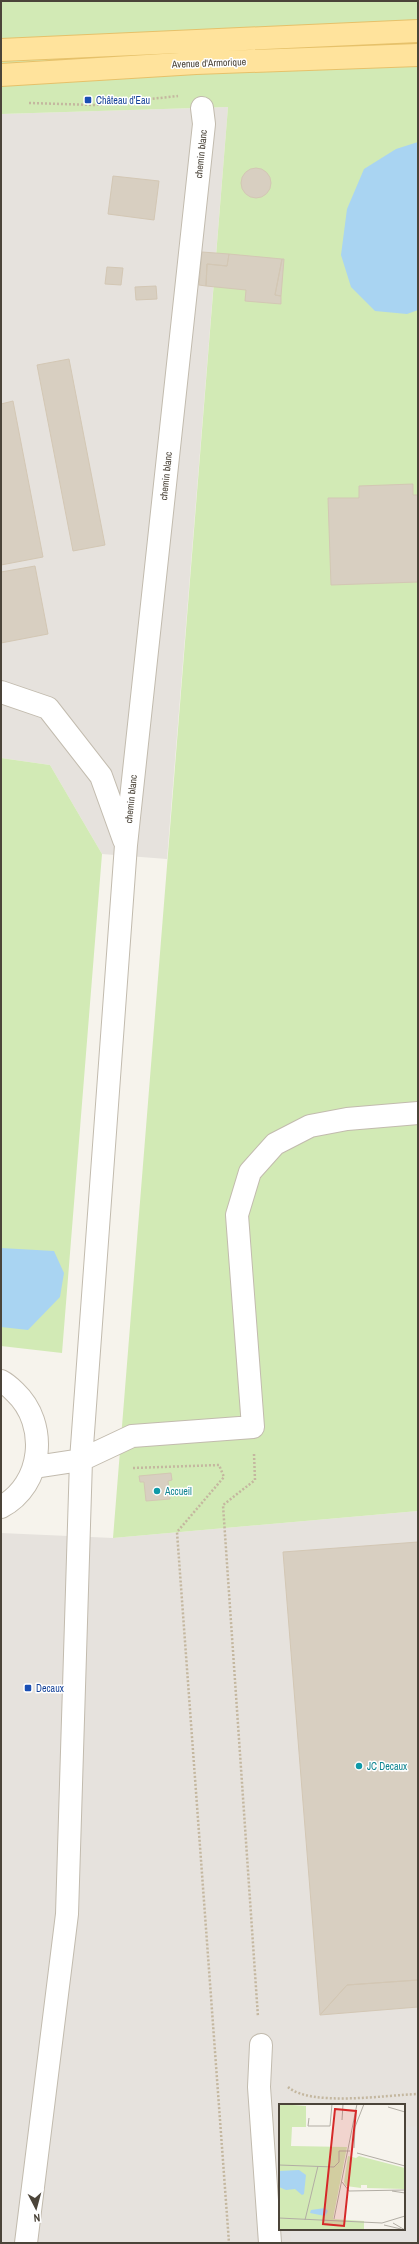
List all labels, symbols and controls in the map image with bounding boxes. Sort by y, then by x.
street label: Avenue d'Armorique [171,55,247,71]
place label: Château d'Eau [96,94,150,107]
marker: Château d'Eau [83,95,93,105]
street label: chemin blanc [192,129,210,179]
street label: chemin blanc [157,451,175,501]
street label: chemin blanc [122,774,140,824]
place label: Accueil [164,1485,192,1498]
marker: Accueil [152,1486,162,1496]
place label: Decaux [36,1682,65,1695]
marker: Decaux [23,1683,33,1693]
place label: JC Decaux [367,1760,408,1773]
marker: JC Decaux [354,1761,364,1771]
inset map [279,2104,405,2230]
north arrow [16,2188,56,2228]
text: N [33,2211,41,2225]

